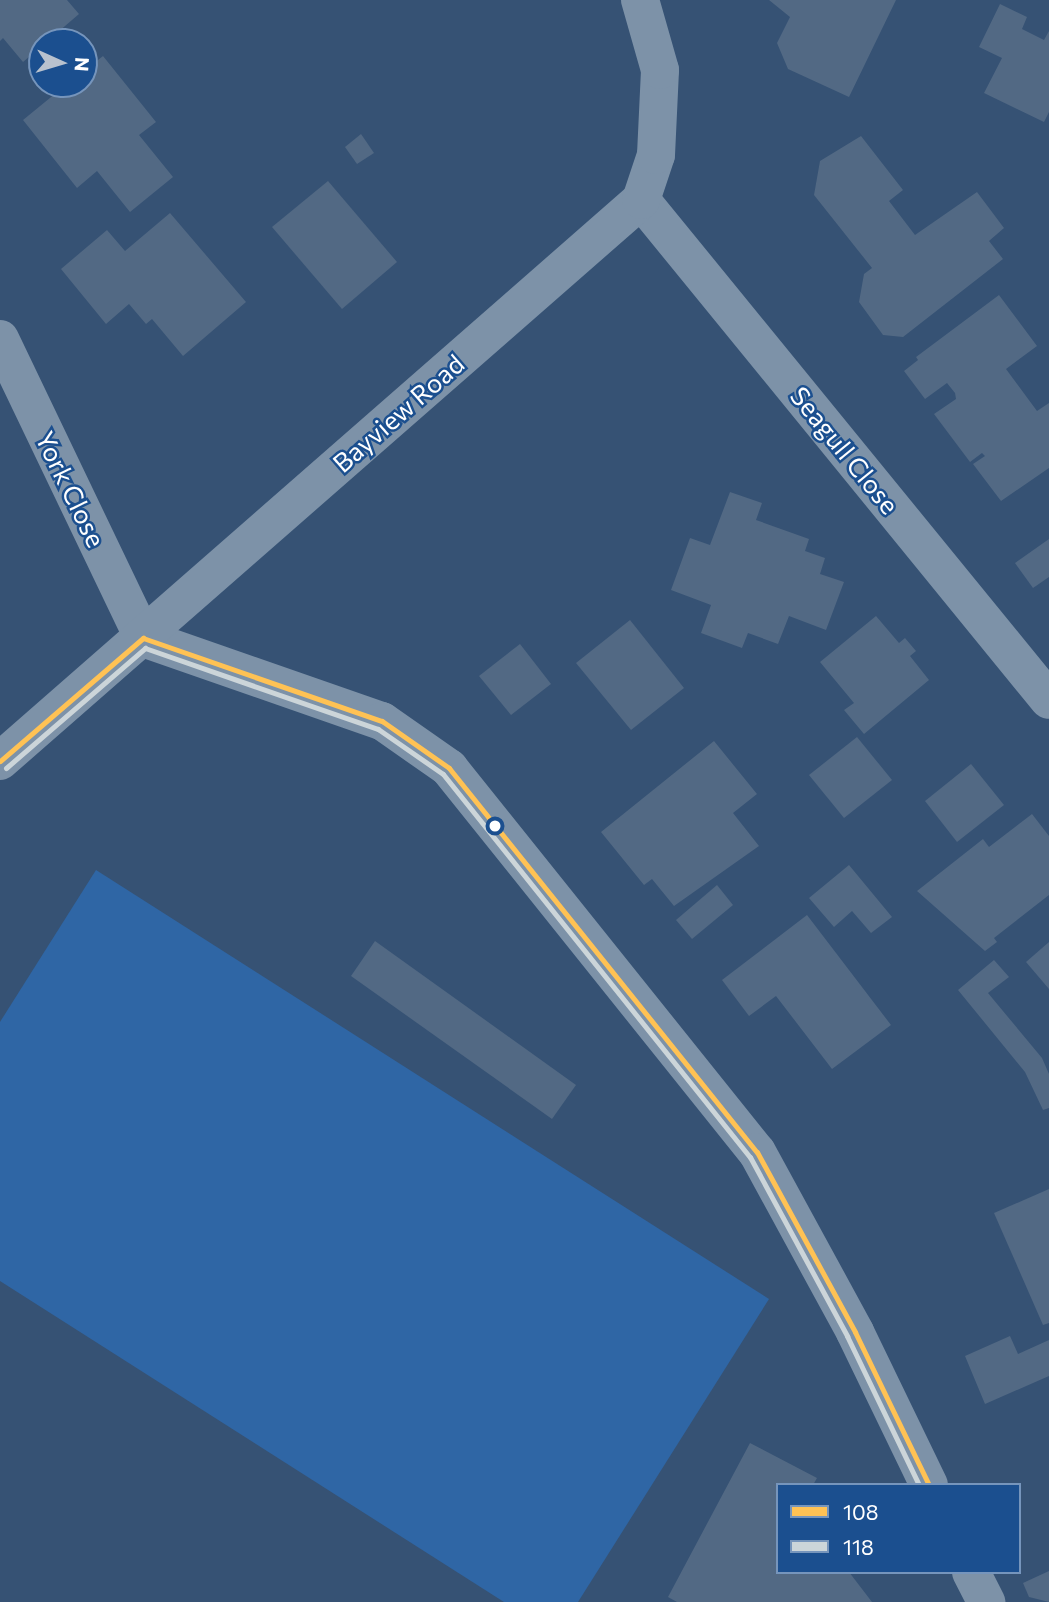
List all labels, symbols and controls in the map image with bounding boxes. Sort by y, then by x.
north arrow [28,28,98,98]
text: N [70,56,94,72]
street label: Bayview Road [326,348,470,478]
street label: Seagull Close [784,380,906,520]
street label: York Close [30,426,112,552]
unlabelled marker [488,819,502,833]
legend [776,1483,1021,1574]
text: 108 [843,1499,878,1524]
text: 118 [843,1534,874,1559]

